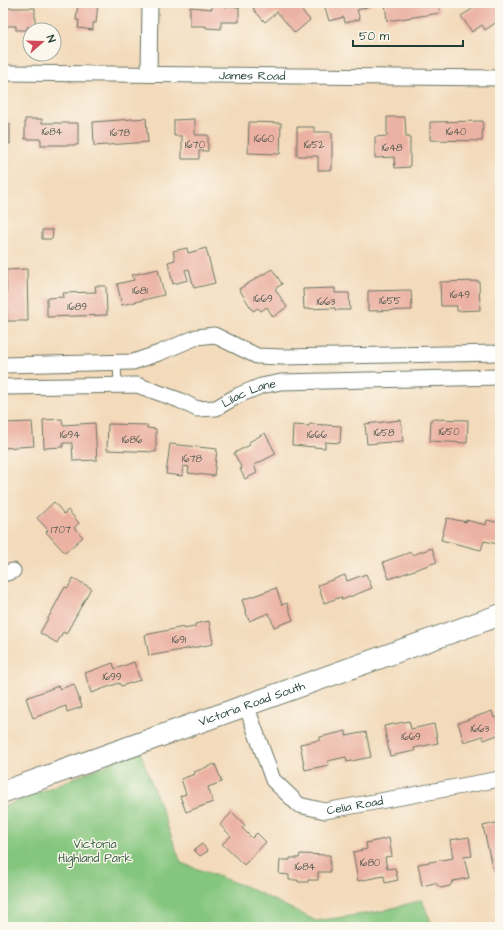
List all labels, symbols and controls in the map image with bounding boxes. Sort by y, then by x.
north arrow [22,22,62,62]
scale bar [353,22,463,48]
text: 50 m [359,28,390,45]
text: N [43,33,59,45]
street label: James Road [219,67,285,85]
house number: 1684 [42,125,63,139]
house number: 1640 [446,125,466,139]
house number: 1678 [110,126,131,140]
house number: 1660 [254,132,274,146]
house number: 1670 [185,138,205,152]
house number: 1652 [304,138,324,152]
house number: 1648 [382,141,403,155]
house number: 1681 [132,284,148,298]
house number: 1649 [450,288,470,302]
house number: 1669 [253,292,273,306]
house number: 1655 [379,294,401,308]
house number: 1663 [317,295,335,309]
house number: 1689 [67,300,87,314]
street label: Lilac Lane [219,375,278,412]
house number: 1650 [439,425,459,439]
house number: 1658 [373,426,395,440]
house number: 1694 [60,428,80,442]
house number: 1666 [307,428,328,442]
house number: 1686 [122,433,143,447]
house number: 1678 [182,452,203,466]
house number: 1707 [51,523,71,537]
house number: 1691 [172,633,187,647]
house number: 1699 [103,670,122,684]
street label: Victoria Road South [196,677,307,731]
house number: 1663 [471,722,489,736]
house number: 1669 [401,730,421,744]
street label: Celia Road [325,792,385,820]
park label: Victoria Highland Park [58,836,133,868]
house number: 1680 [360,856,380,870]
house number: 1684 [295,860,316,874]

